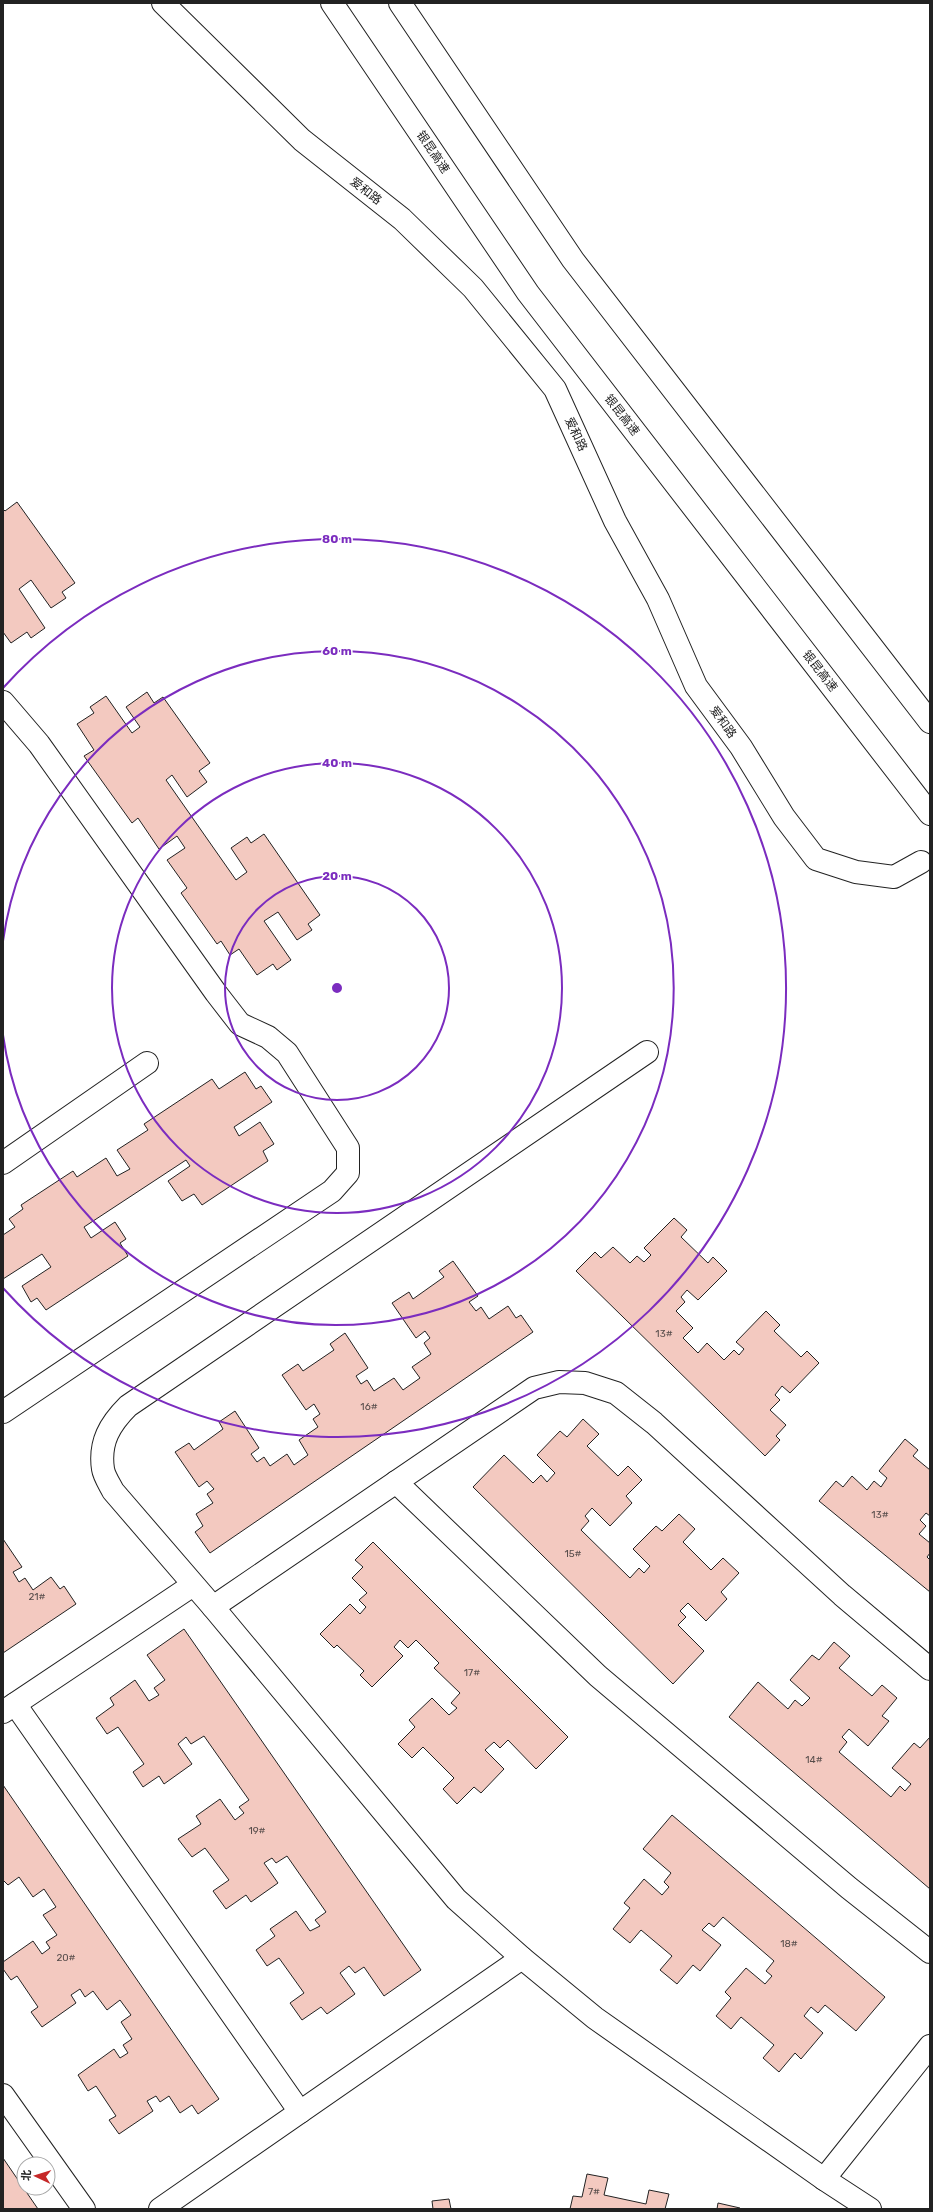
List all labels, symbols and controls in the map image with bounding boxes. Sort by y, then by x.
street label: 银昆高速 [414,128,452,176]
street label: 爱和路 [348,174,384,208]
street label: 银昆高速 [602,392,642,438]
street label: 爱和路 [562,415,590,453]
text: 80 m [322,532,352,546]
text: 60 m [322,644,352,658]
street label: 银昆高速 [800,648,840,694]
street label: 爱和路 [707,703,739,741]
text: 40 m [322,756,352,770]
text: 20 m [322,869,352,883]
centre of rings [330,981,344,995]
house number: 13# [655,1328,673,1340]
house number: 16# [360,1401,378,1413]
house number: 13# [871,1509,889,1521]
house number: 15# [564,1548,582,1560]
house number: 21# [28,1591,46,1603]
house number: 17# [464,1667,480,1679]
house number: 14# [805,1754,823,1766]
house number: 19# [248,1825,266,1837]
house number: 18# [780,1938,798,1950]
house number: 20# [56,1952,76,1964]
north arrow [16,2156,56,2196]
text: 北 [20,2169,33,2181]
house number: 7# [588,2186,600,2198]

